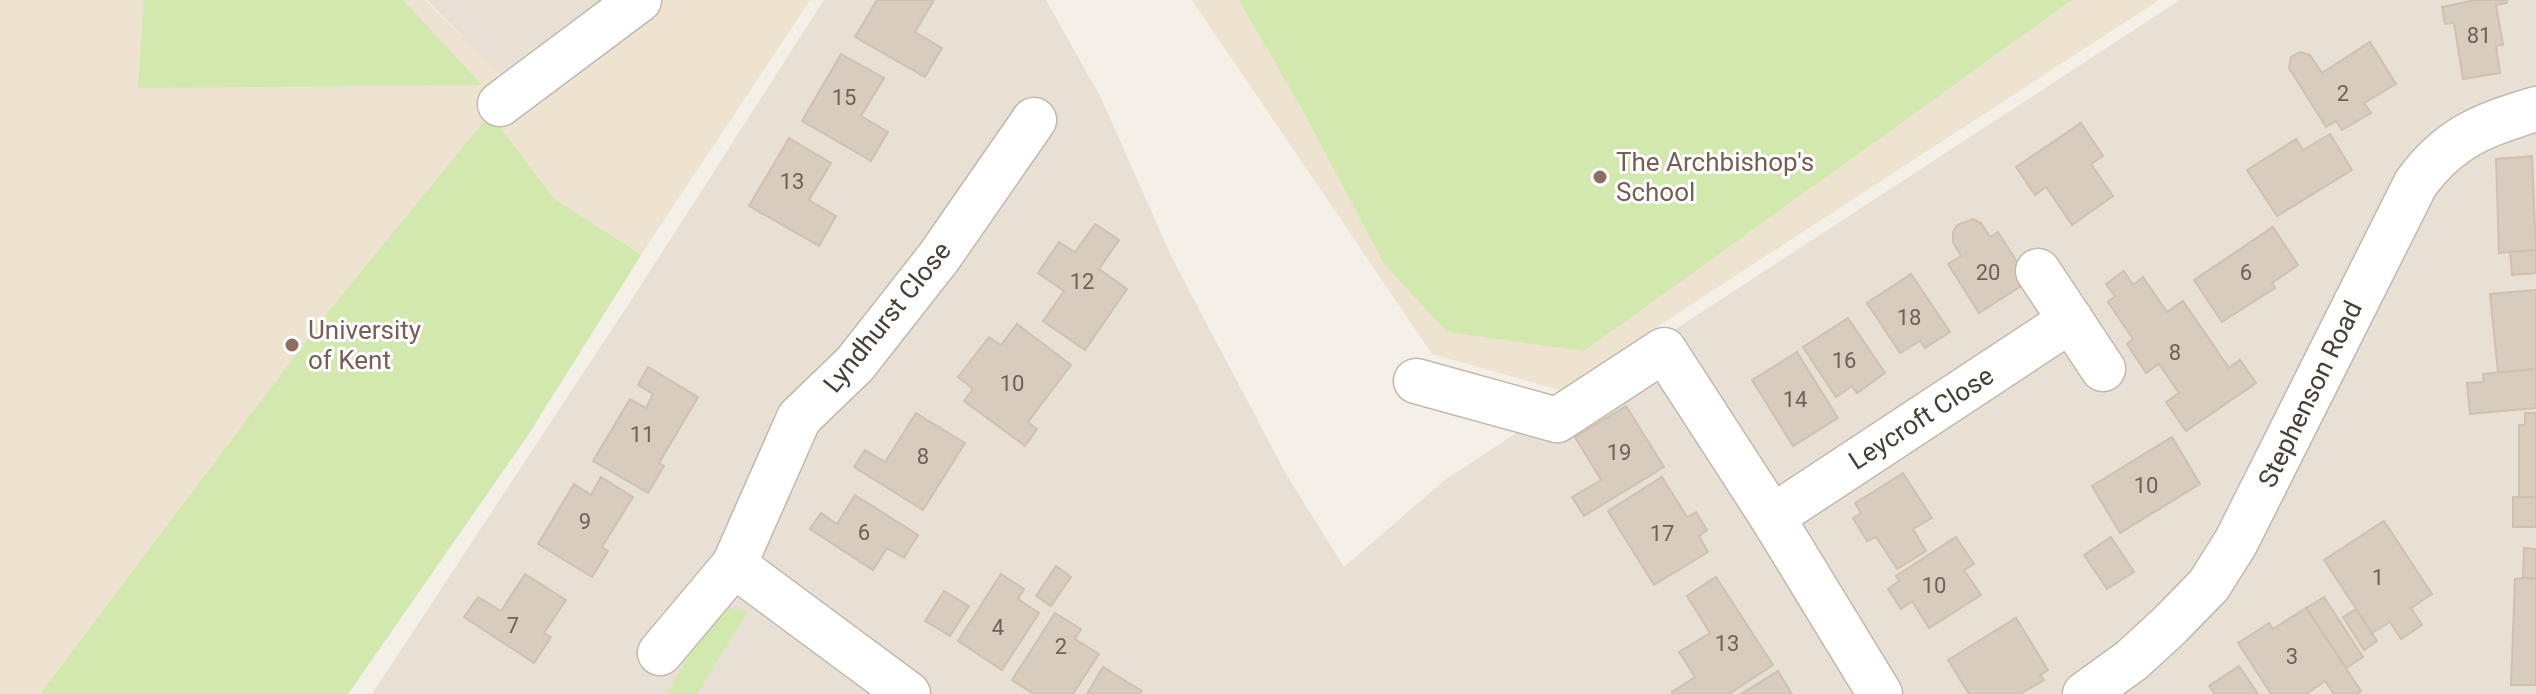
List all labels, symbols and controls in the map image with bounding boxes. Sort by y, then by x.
house number: 81 [2467,23,2491,48]
house number: 2 [2337,81,2349,106]
house number: 15 [832,85,856,110]
place label: The Archbishop's School [1616,147,1814,207]
marker: The Archbishop's School [1591,168,1609,186]
house number: 13 [780,169,804,194]
street label: Lyndhurst Close [817,236,957,398]
house number: 20 [1976,260,2000,285]
house number: 6 [2240,260,2252,285]
house number: 12 [1070,269,1094,294]
street label: Stephenson Road [2252,296,2368,492]
house number: 18 [1897,305,1921,330]
place label: University of Kent [308,315,421,375]
marker: University of Kent [283,336,301,354]
house number: 8 [2169,340,2181,365]
house number: 16 [1832,348,1856,373]
street label: Leycroft Close [1843,360,1999,476]
house number: 10 [1000,371,1024,396]
house number: 14 [1783,387,1807,412]
house number: 11 [630,422,654,447]
house number: 19 [1607,440,1631,465]
house number: 8 [917,444,929,469]
house number: 10 [2134,473,2158,498]
house number: 9 [579,509,591,534]
house number: 6 [858,520,870,545]
house number: 17 [1650,521,1674,546]
house number: 1 [2372,565,2384,590]
house number: 10 [1922,573,1946,598]
house number: 7 [507,613,519,638]
house number: 4 [992,615,1004,640]
house number: 13 [1715,631,1739,656]
house number: 2 [1055,634,1067,659]
house number: 3 [2286,644,2298,669]

